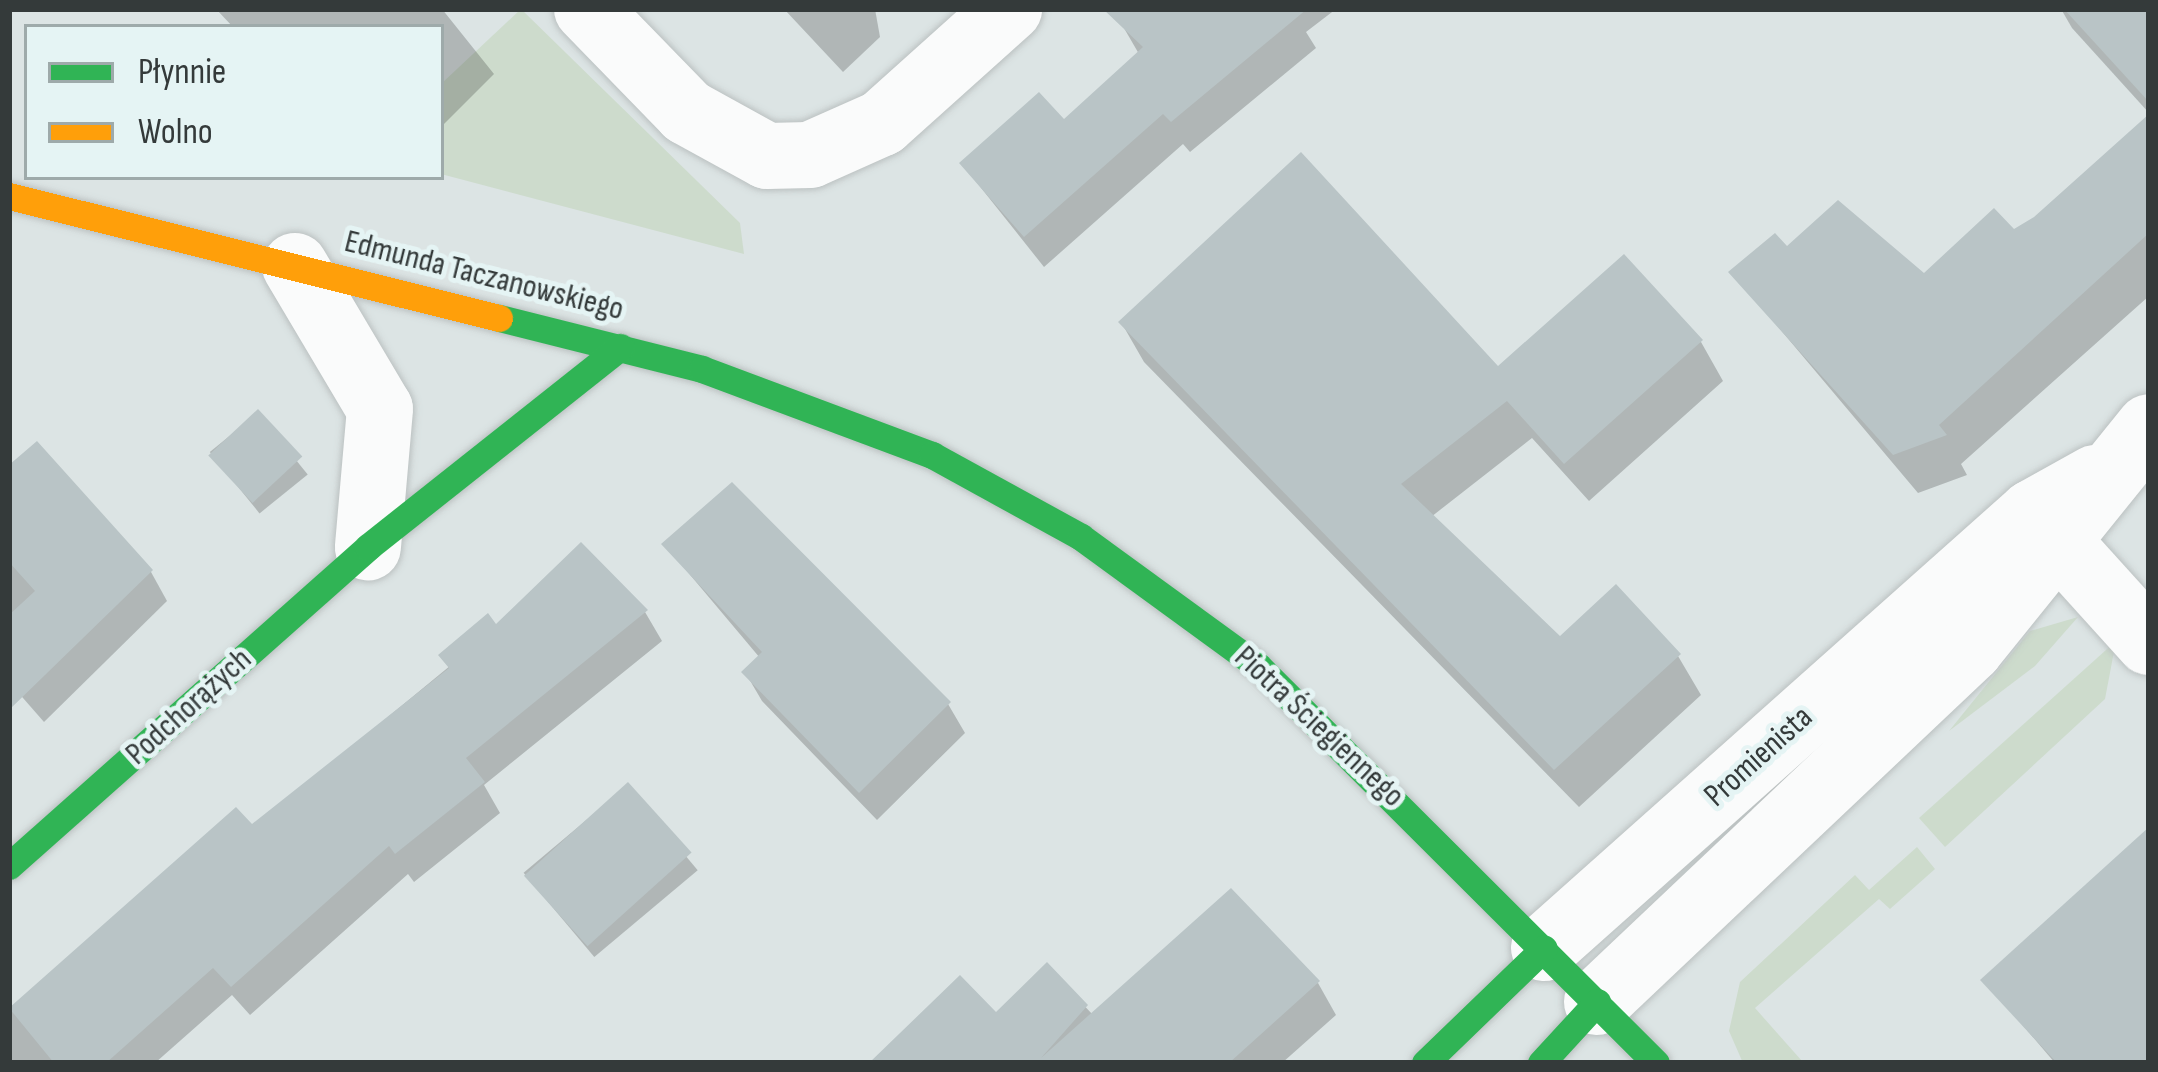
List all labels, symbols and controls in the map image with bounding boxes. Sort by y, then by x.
legend [24,24,444,180]
text: Płynnie [138,51,226,94]
text: Wolno [138,111,213,154]
street label: Edmunda Taczanowskiego [340,222,628,330]
street label: Piotra Ściegiennego [1226,638,1412,816]
street label: Podchorążych [118,640,260,774]
street label: Promienista [1697,698,1821,816]

